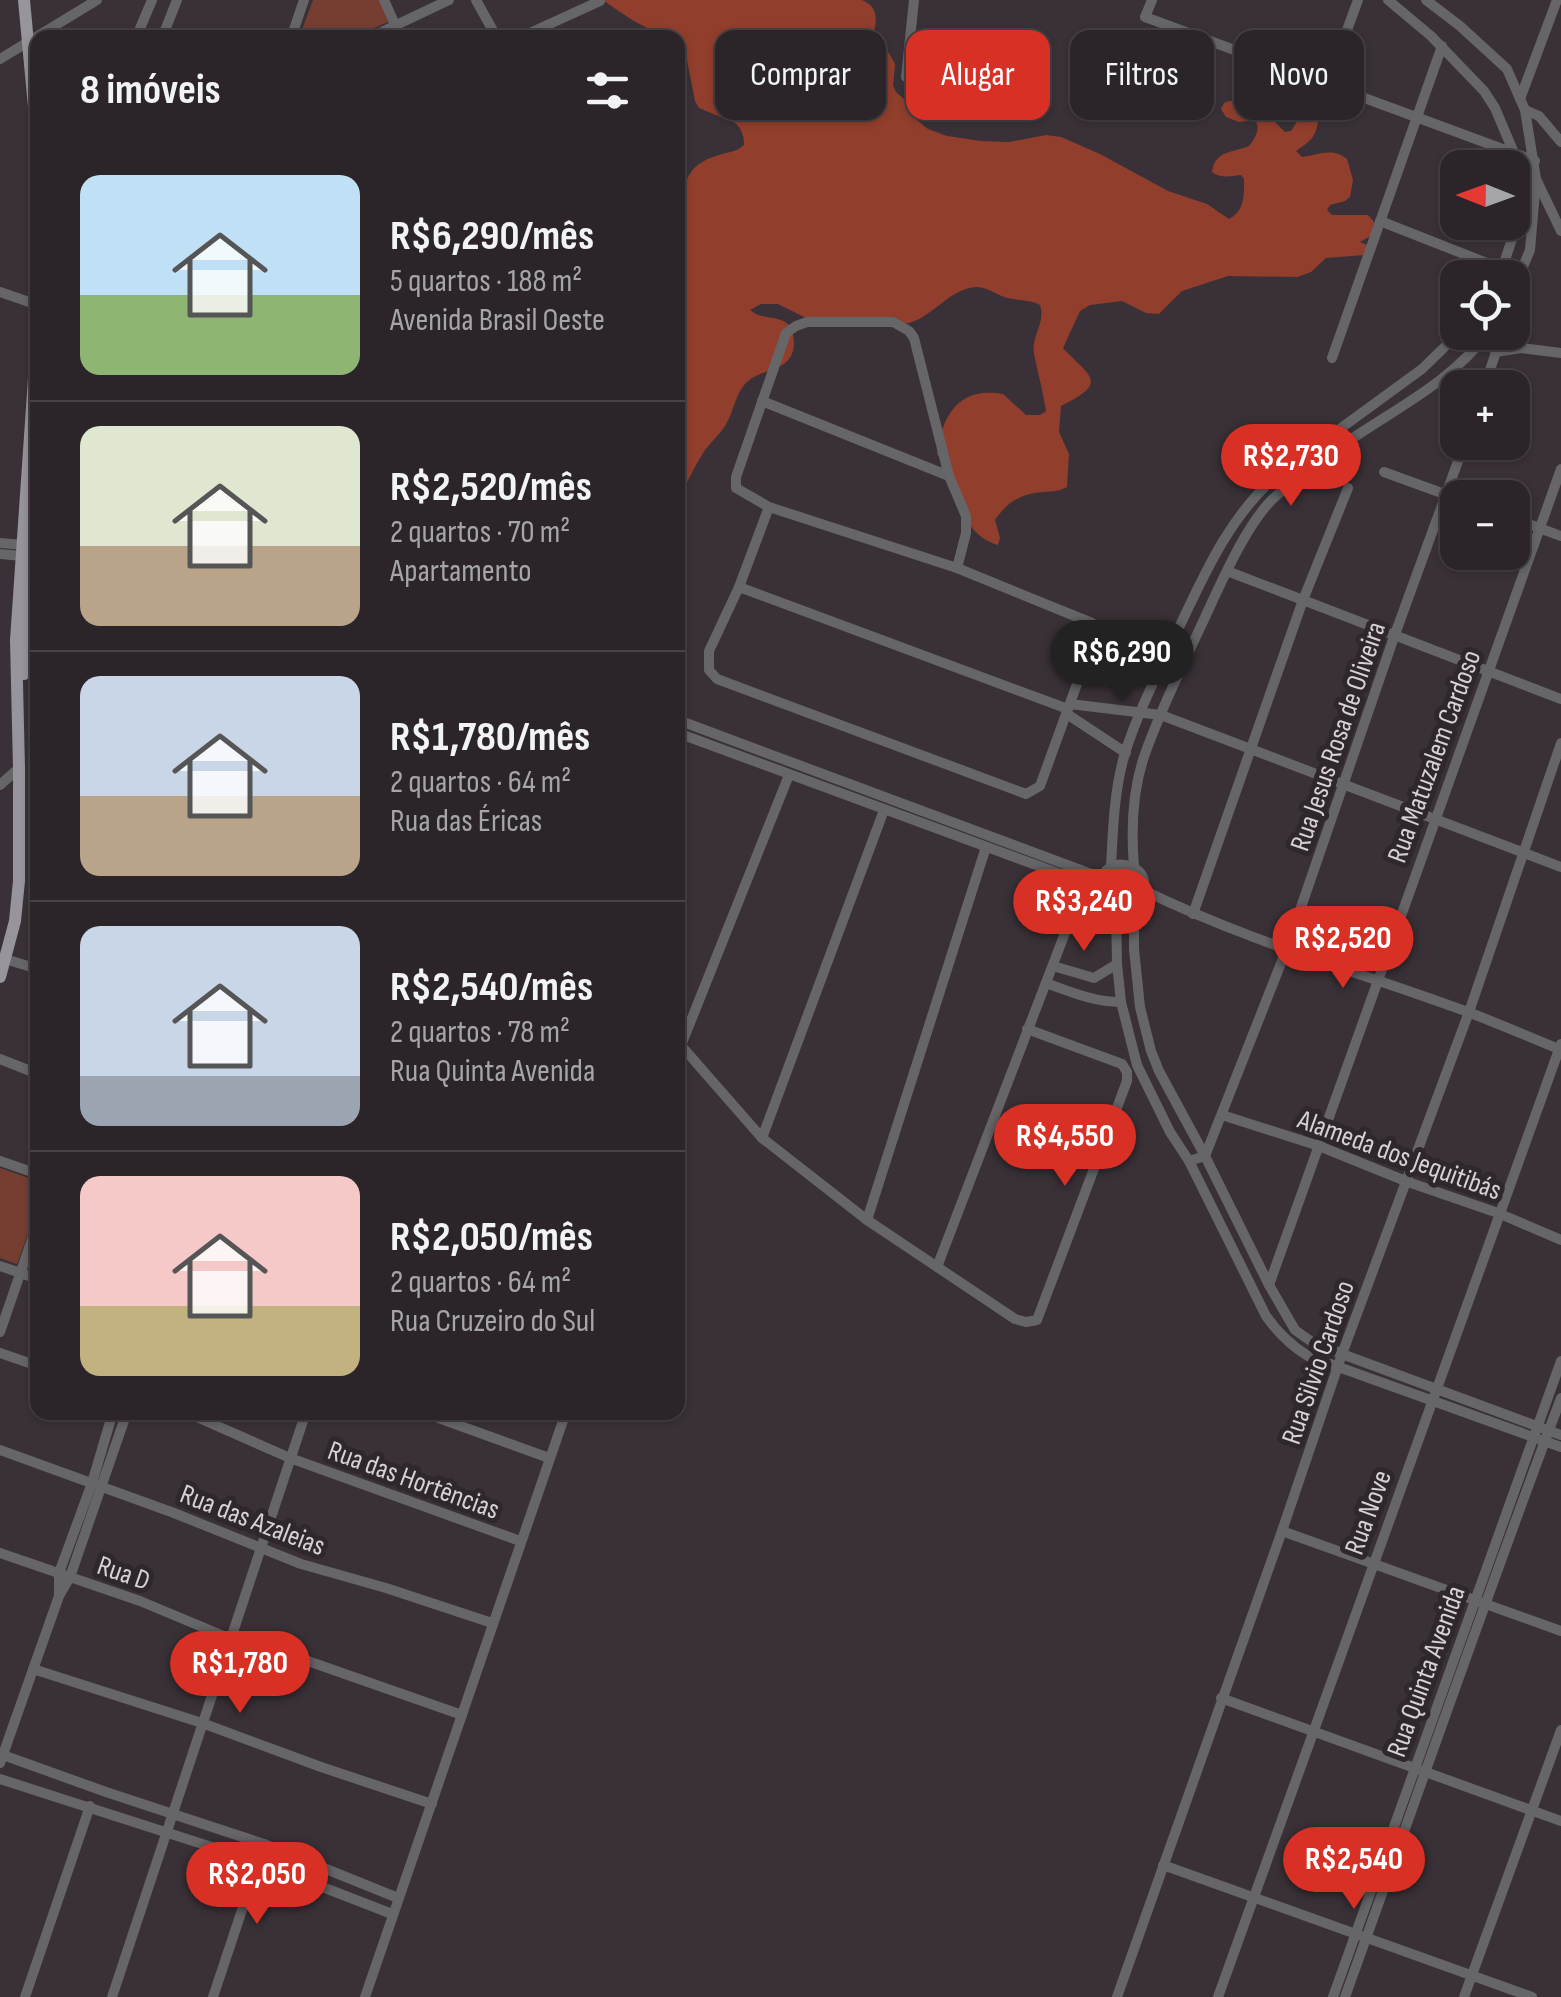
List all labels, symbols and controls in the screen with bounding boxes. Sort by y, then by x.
chip: Comprar [715,30,886,120]
chip: Alugar [906,30,1050,120]
chip: Filtros [1070,30,1214,120]
chip: Novo [1234,30,1364,120]
icon: filters [580,63,635,118]
text: 8 imóveis [80,65,221,116]
north arrow [1440,150,1530,240]
map controls [1440,150,1530,570]
text: R$6,290/mês [390,211,594,262]
icon: home [160,215,280,335]
button: locate [1440,260,1530,350]
text: 5 quartos · 188 m² [390,262,582,301]
text: Avenida Brasil Oeste [390,301,605,340]
button: + [1440,370,1530,460]
pin: R$2,730 [1199,424,1383,509]
text: R$2,730 [1243,437,1339,476]
text: R$2,520/mês [390,462,592,513]
icon: home [160,466,280,586]
button: − [1440,480,1530,570]
text: 2 quartos · 70 m² [390,513,570,552]
text: Apartamento [390,552,531,591]
street label: Rua Jesus Rosa de Oliveira [1284,618,1393,855]
pin: R$6,290 [1030,620,1214,705]
text: R$6,290 [1073,633,1171,672]
street label: Rua Matuzalem Cardoso [1381,646,1488,867]
text: R$1,780/mês [390,712,590,763]
icon: home [160,716,280,836]
text: 2 quartos · 64 m² [390,763,571,802]
text: Rua das Éricas [390,802,542,841]
pin: R$3,240 [992,869,1176,954]
text: R$3,240 [1035,882,1133,921]
pin: R$2,520 [1251,906,1435,991]
text: R$2,520 [1295,919,1392,958]
text: R$2,540/mês [390,962,593,1013]
icon: home [160,966,280,1086]
text: 2 quartos · 78 m² [390,1013,570,1052]
text: Rua Quinta Avenida [390,1052,595,1091]
street label: Alameda dos Jequitibás [1292,1103,1506,1208]
pin: R$4,550 [973,1104,1157,1189]
text: R$4,550 [1016,1117,1114,1156]
text: R$2,050/mês [390,1212,593,1263]
icon: home [160,1216,280,1336]
text: 2 quartos · 64 m² [390,1263,571,1302]
street label: Rua Silvio Cardoso [1275,1276,1362,1449]
text: Rua Cruzeiro do Sul [390,1302,595,1341]
street label: Rua das Hortências [323,1434,504,1527]
street label: Rua Nove [1338,1466,1399,1559]
street label: Rua das Azaleias [175,1478,330,1563]
street label: Rua D [93,1549,154,1598]
street label: Rua Quinta Avenida [1380,1581,1473,1762]
pin: R$1,780 [148,1631,332,1716]
text: R$1,780 [192,1644,288,1683]
pin: R$2,540 [1262,1827,1446,1912]
text: R$2,540 [1305,1840,1403,1879]
pin: R$2,050 [165,1842,349,1927]
text: R$2,050 [208,1855,306,1894]

